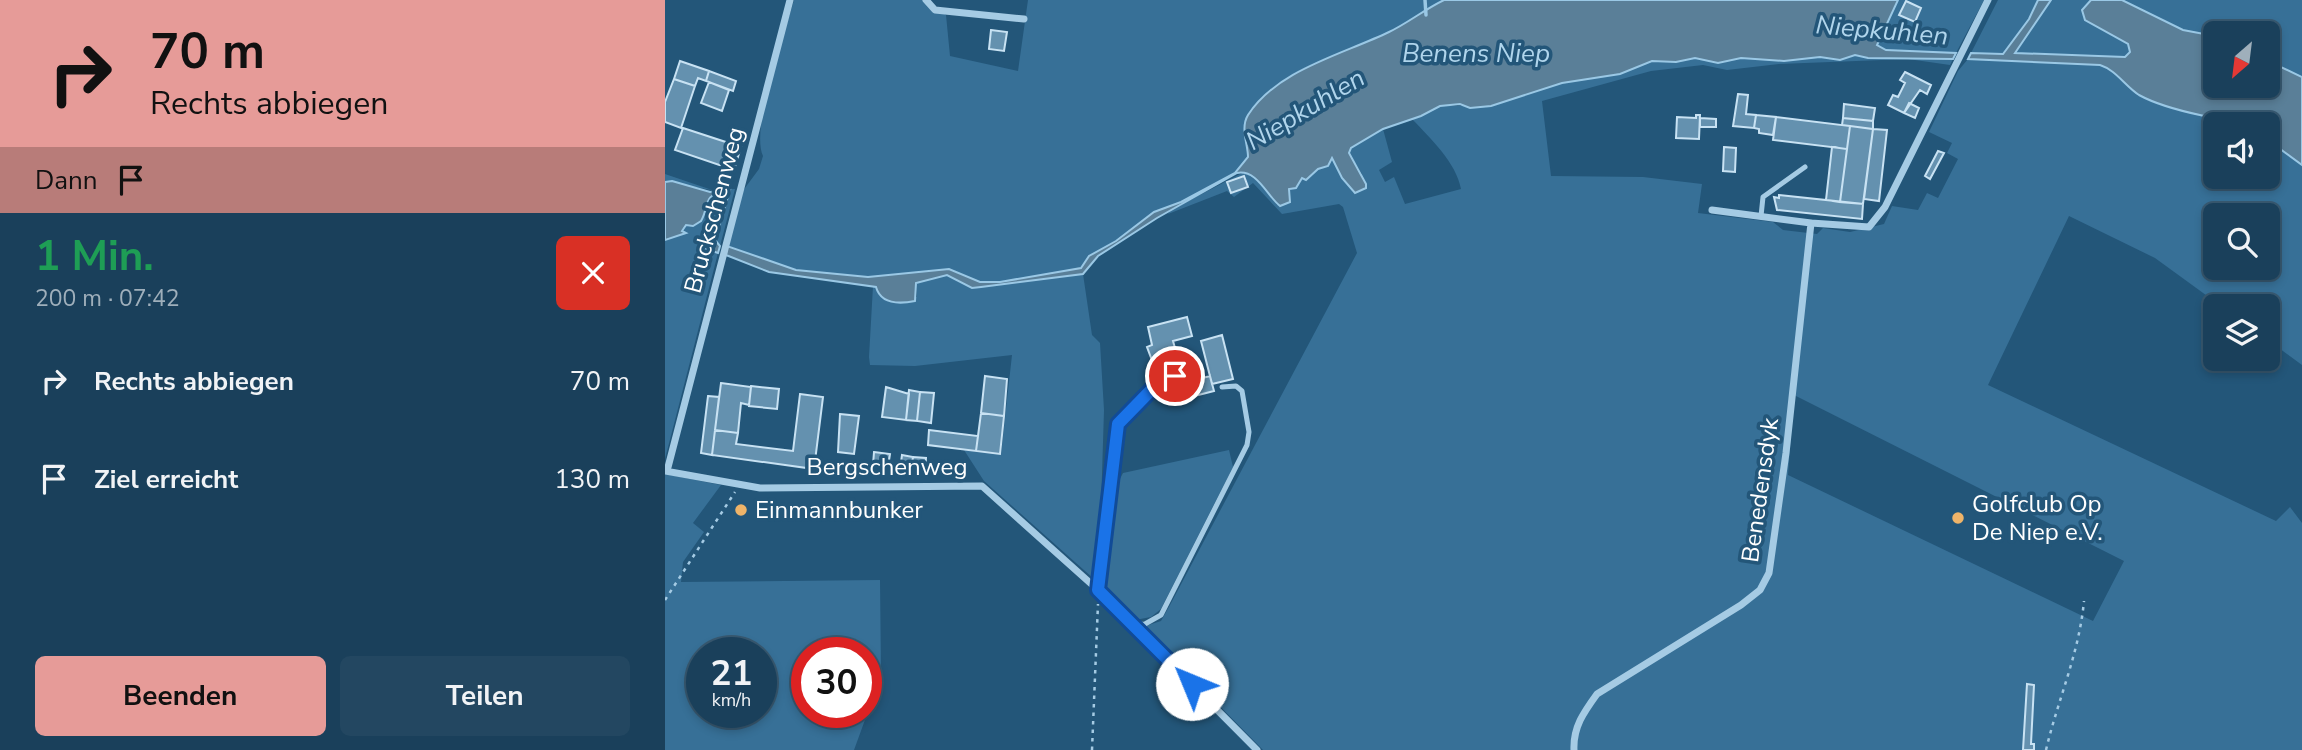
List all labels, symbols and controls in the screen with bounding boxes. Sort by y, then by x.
water label: Niepkuhlen [1814,7,1950,54]
text: 70 m [150,18,265,85]
north arrow [2203,21,2280,98]
map controls [2203,21,2280,371]
icon: right [35,28,126,119]
water label: Benens Niep [1402,36,1550,71]
water label: Niepkuhlen [1239,60,1371,159]
text: Rechts abbiegen [150,82,389,125]
button: sound [2203,112,2280,189]
street label: Bruckschenweg [676,123,752,297]
icon: arrive [112,161,150,199]
text: Dann [35,163,98,198]
button: search [2203,203,2280,280]
text: 1 Min. [35,228,154,285]
button: close [556,236,630,310]
text: 200 m · 07:42 [35,283,180,314]
button: layers [2203,294,2280,371]
pin [1145,346,1205,406]
icon: arrive [1156,357,1194,395]
icon: right [35,362,73,400]
text: Rechts abbiegen [94,364,294,399]
text: 70 m [570,364,630,399]
street label: Benedensdyk [1734,415,1786,564]
street label: Bergschenweg [807,451,967,483]
icon: arrive [35,460,73,498]
text: Ziel erreicht [94,462,238,497]
text: 130 m [554,462,630,497]
place label: Golfclub Op De Niep e.V. [1972,488,2103,548]
place label: Einmannbunker [755,494,923,526]
marker: Einmannbunker [733,502,749,518]
marker: Golfclub Op De Niep e.V. [1950,510,1966,526]
speed limit sign: 30 [791,637,882,728]
position arrow [1155,647,1229,721]
text: 21 [710,650,753,697]
button: Beenden [35,656,326,736]
button: Teilen [340,656,630,736]
text: km/h [712,688,751,712]

